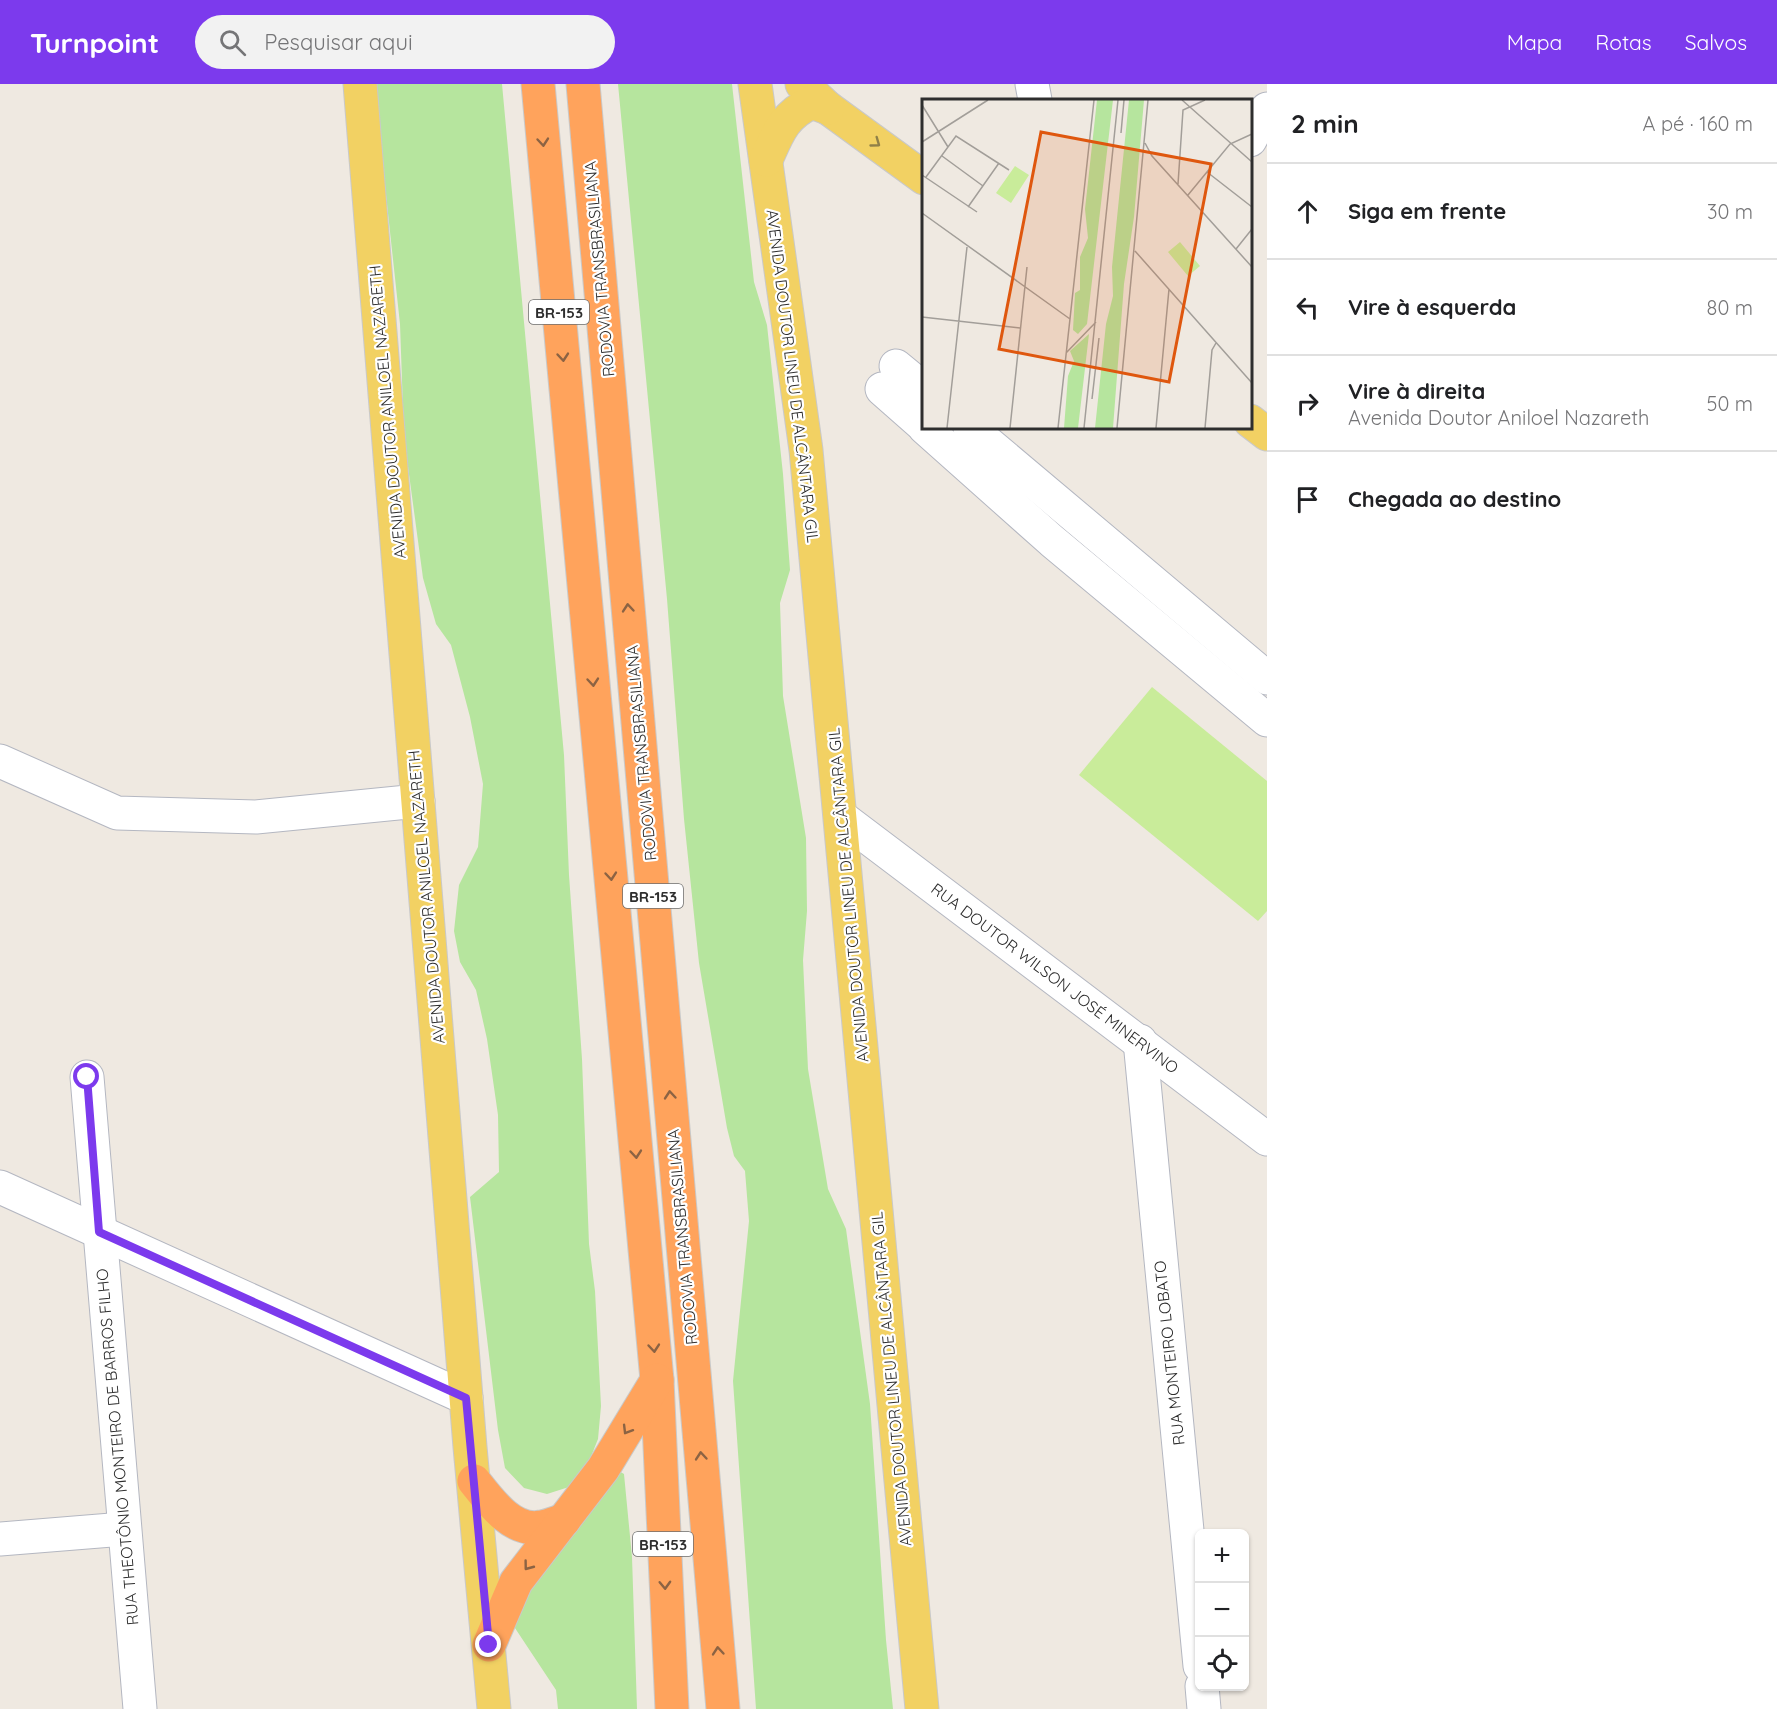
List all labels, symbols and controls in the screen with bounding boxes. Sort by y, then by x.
search box [195,15,615,69]
text: Turnpoint [30,25,159,60]
icon: search [216,26,249,59]
text: Pesquisar aqui [264,28,413,56]
text: Mapa [1507,29,1562,55]
text: Rotas [1595,29,1652,55]
text: Salvos [1685,29,1747,55]
inset map [922,99,1252,429]
text: 2 min [1291,107,1359,140]
text: A pé · 160 m [1643,111,1753,136]
one-way arrow [869,136,880,147]
one-way arrow [536,138,549,147]
street label: RODOVIA TRANSBRASILIANA [580,160,618,378]
icon: ahead [1291,195,1324,228]
text: Siga em frente [1348,197,1506,225]
text: 30 m [1707,199,1753,224]
street label: AVENIDA DOUTOR LINEU DE ALCÂNTARA GIL [763,208,823,544]
street label: AVENIDA DOUTOR ANILOEL NAZARETH [364,264,410,560]
icon: left [1291,291,1324,324]
text: Vire à esquerda [1348,293,1516,321]
text: 80 m [1707,295,1753,320]
road number: BR-153 [529,300,589,324]
one-way arrow [556,353,569,362]
text: Vire à direita [1348,377,1485,405]
icon: right [1291,387,1324,420]
text: 50 m [1707,391,1753,416]
text: Avenida Doutor Aniloel Nazareth [1348,405,1649,430]
icon: arrive [1291,483,1324,516]
text: Chegada ao destino [1348,485,1561,513]
one-way arrow [622,603,635,612]
street label: RODOVIA TRANSBRASILIANA [622,644,660,862]
one-way arrow [586,677,599,686]
street label: AVENIDA DOUTOR LINEU DE ALCÂNTARA GIL [823,726,873,1063]
street label: AVENIDA DOUTOR ANILOEL NAZARETH [403,749,449,1045]
one-way arrow [604,871,617,880]
street label: RUA DOUTOR WILSON JOSÉ MINERVINO [927,878,1183,1078]
road number: BR-153 [623,884,683,908]
route start [73,1063,99,1089]
one-way arrow [664,1090,677,1099]
street label: RODOVIA TRANSBRASILIANA [663,1128,701,1346]
one-way arrow [629,1149,642,1158]
street label: AVENIDA DOUTOR LINEU DE ALCÂNTARA GIL [866,1210,916,1547]
street label: RUA MONTEIRO LOBATO [1149,1260,1189,1446]
street label: RUA THEOTÔNIO MONTEIRO DE BARROS FILHO [91,1268,143,1626]
one-way arrow [647,1343,660,1352]
one-way arrow [622,1424,634,1434]
one-way arrow [695,1452,708,1461]
map controls [1195,1529,1249,1691]
button: + [1195,1529,1249,1583]
road number: BR-153 [633,1532,693,1556]
one-way arrow [525,1559,536,1570]
one-way arrow [659,1580,672,1589]
button: − [1195,1583,1249,1637]
route end [475,1631,501,1657]
button: locate [1195,1637,1249,1691]
one-way arrow [712,1646,725,1655]

